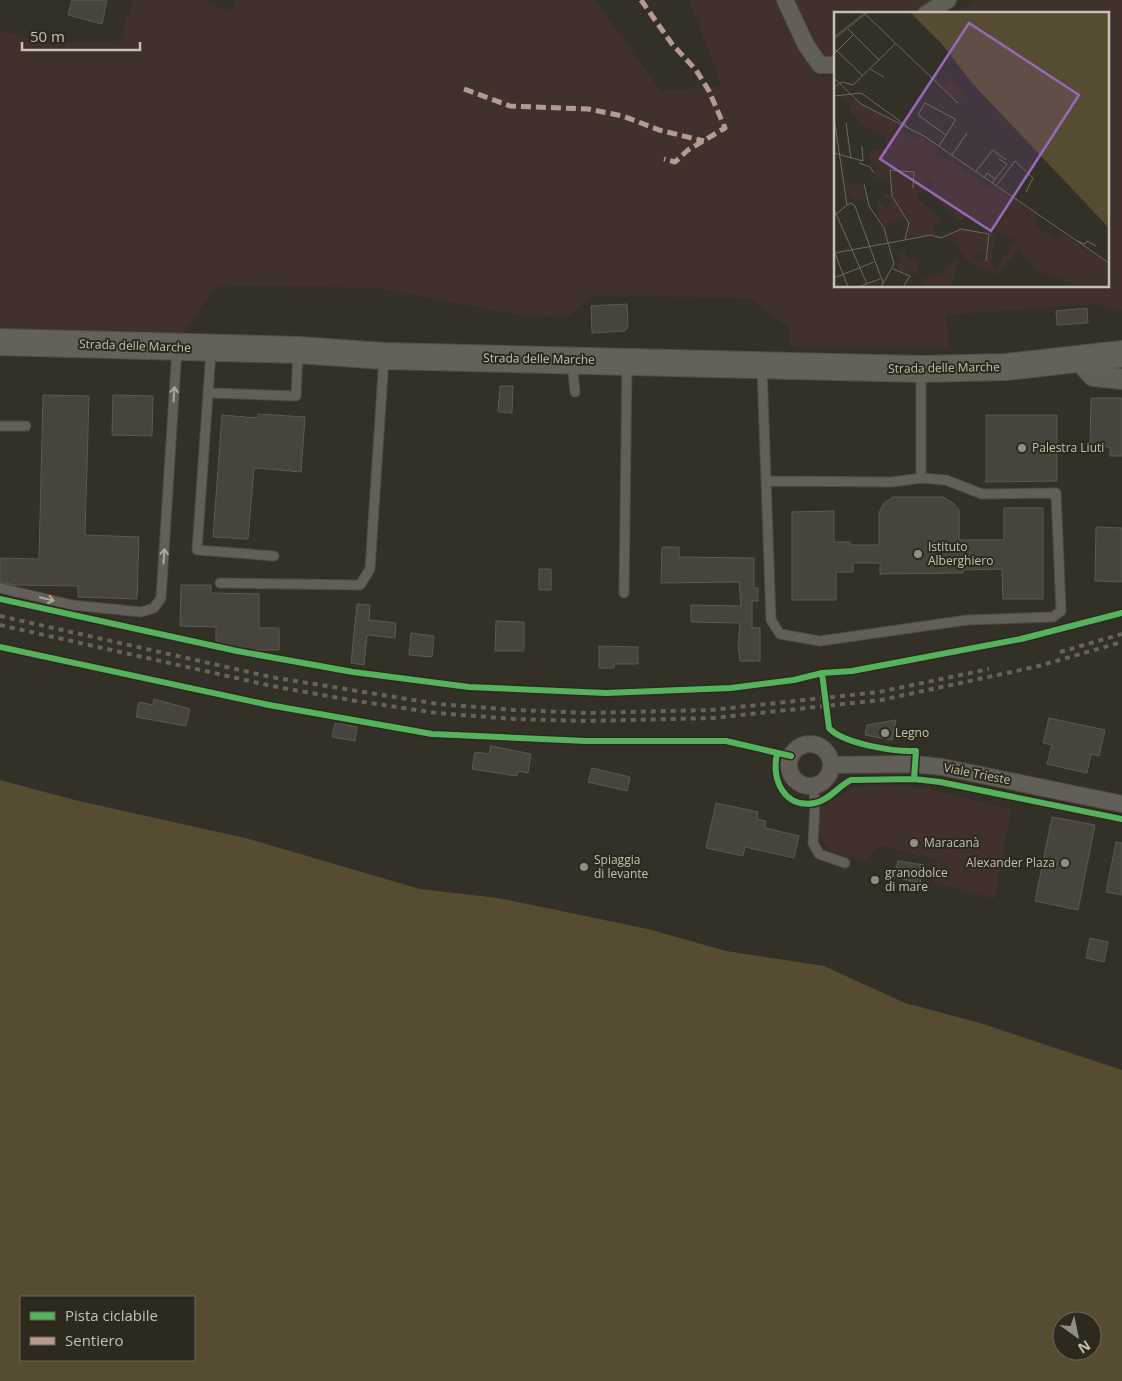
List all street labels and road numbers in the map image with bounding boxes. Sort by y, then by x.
street label: Strada delle Marche [79,335,191,356]
street label: Strada delle Marche [483,349,595,368]
street label: Strada delle Marche [888,358,1000,377]
street label: Viale Trieste [942,759,1012,788]

